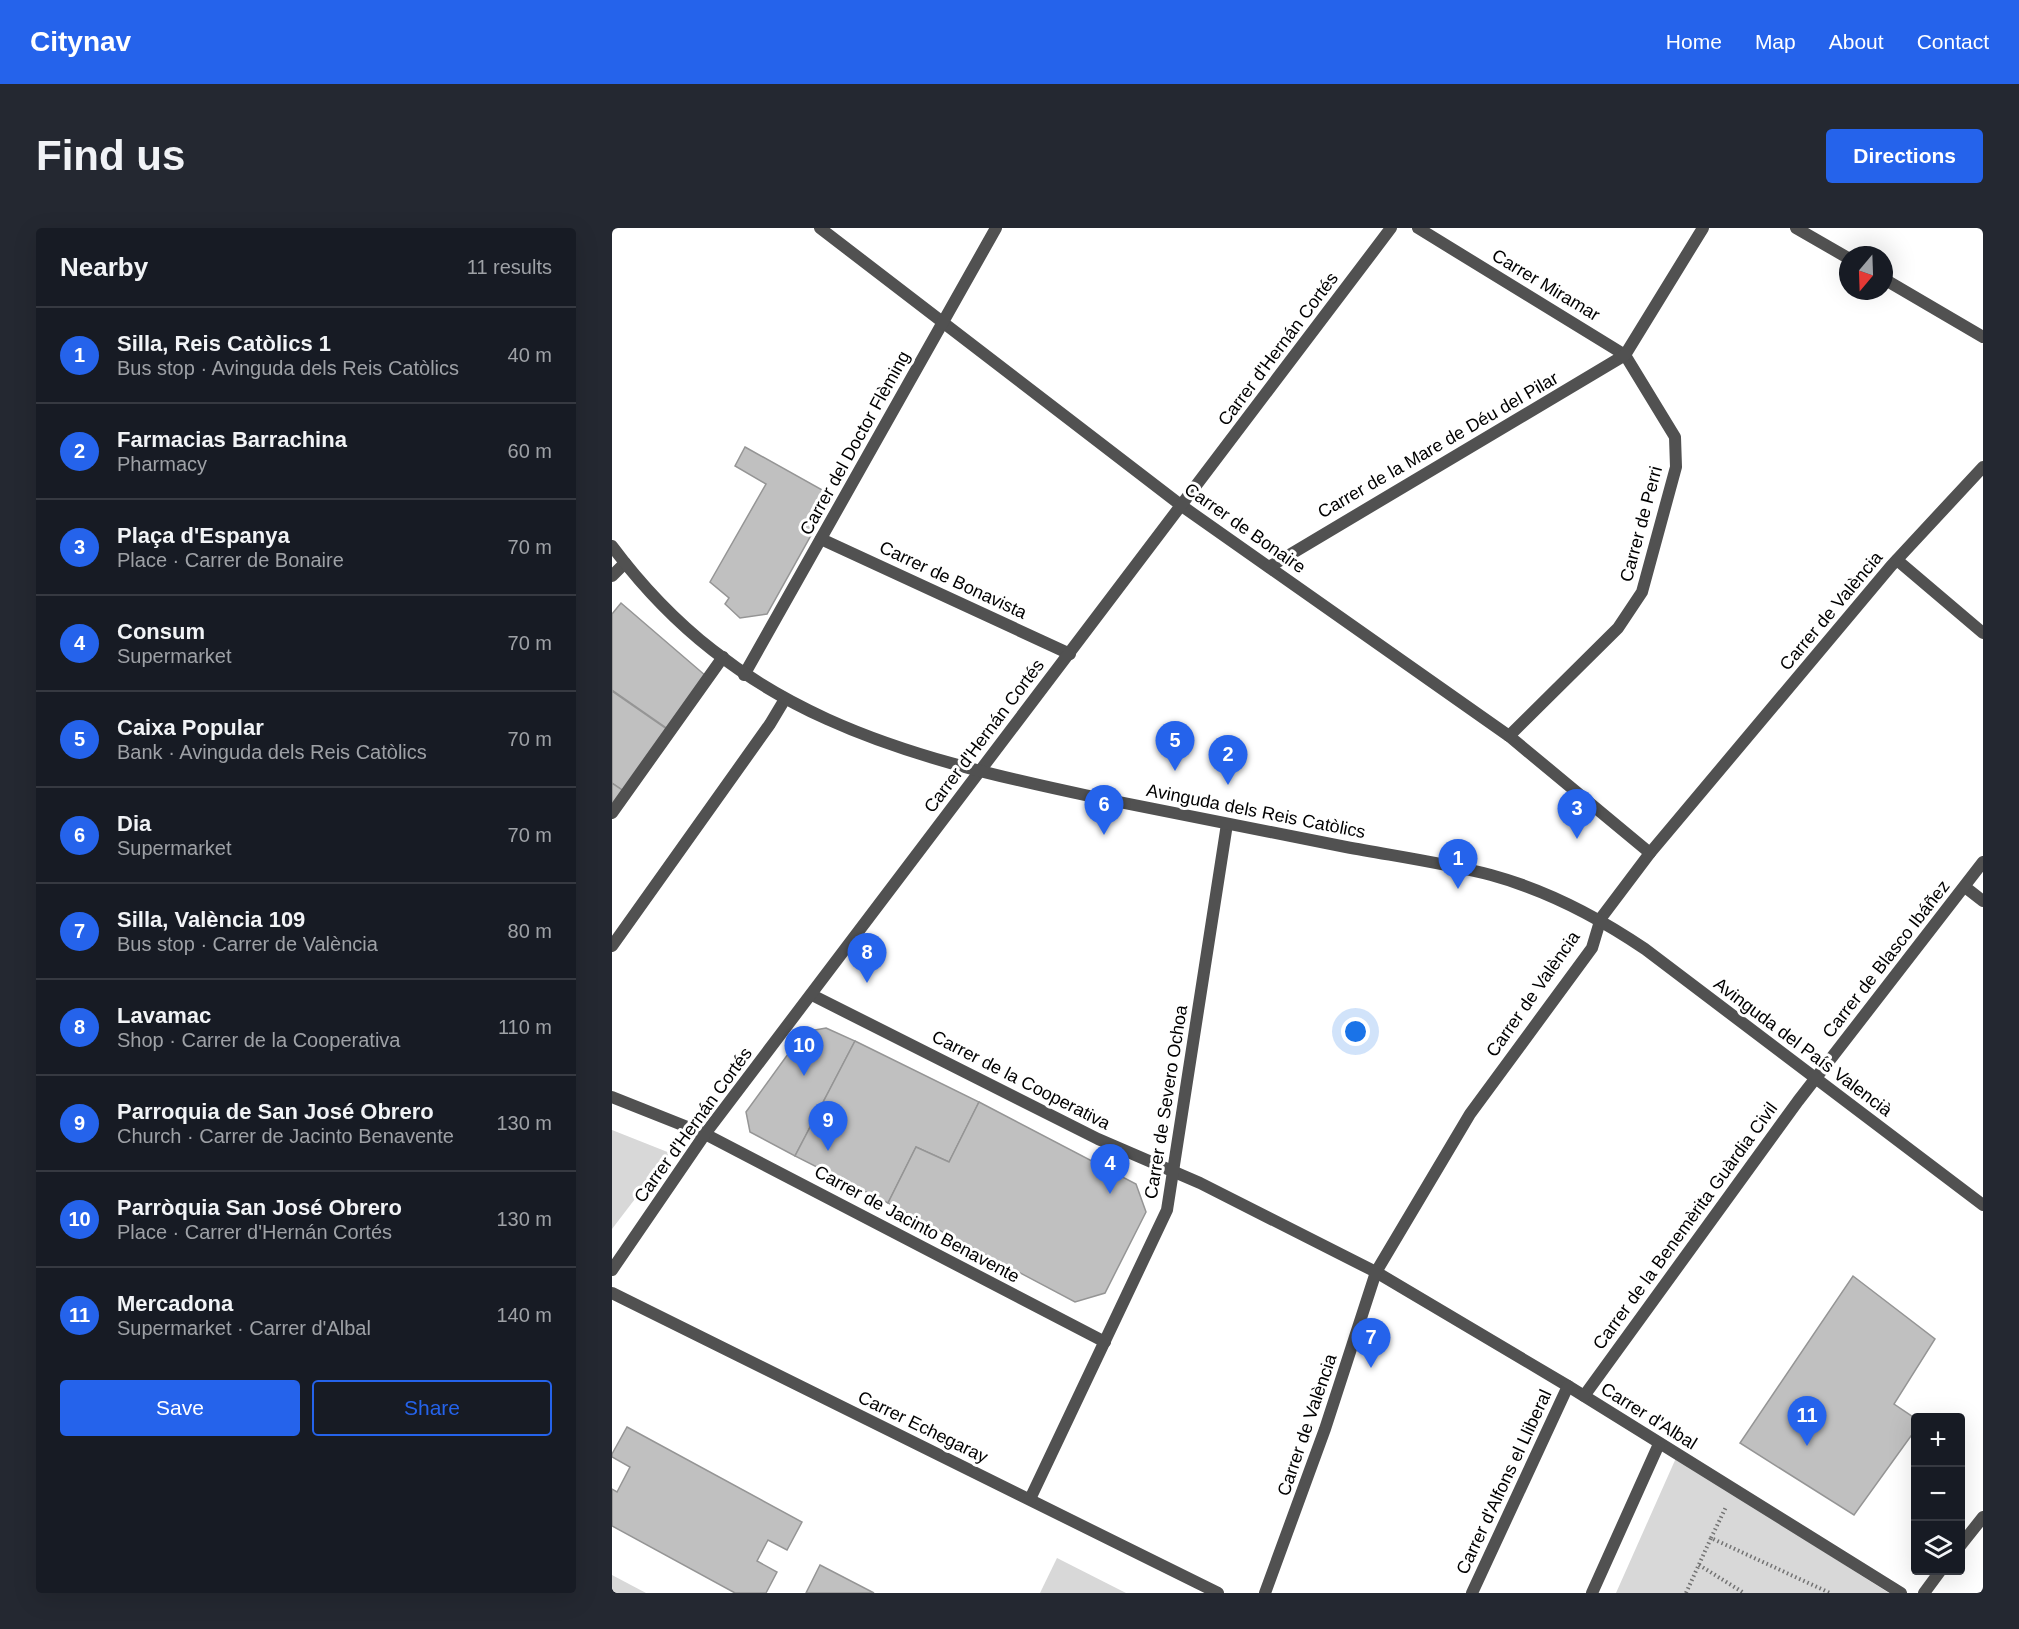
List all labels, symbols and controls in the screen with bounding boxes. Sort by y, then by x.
text: Citynav [30,26,131,57]
text: Home [1666,30,1722,53]
text: Map [1755,30,1796,53]
text: About [1829,30,1884,53]
text: Contact [1917,30,1989,53]
button: Directions [1826,129,1983,183]
text: Find us [36,132,185,179]
street label: Carrer Miramar [1489,245,1603,325]
north arrow [1839,246,1893,300]
text: Nearby [60,252,148,282]
text: 11 results [467,256,552,278]
street label: Carrer d'Hernán Cortés [1214,269,1342,429]
text: Silla, Reis Catòlics 1 [117,331,331,356]
text: 1 [74,344,85,366]
text: 40 m [508,344,552,366]
street label: Carrer del Doctor Flèming [796,348,914,538]
text: Bus stop · Avinguda dels Reis Catòlics [117,357,459,379]
street label: Carrer de la Mare de Déu del Pilar [1314,368,1562,522]
text: Farmacias Barrachina [117,427,347,452]
text: 2 [74,440,85,462]
text: 60 m [508,440,552,462]
text: Pharmacy [117,453,207,475]
street label: Carrer de Perri [1616,464,1666,584]
street label: Carrer de Bonaire [1181,479,1309,577]
text: Plaça d'Espanya [117,523,290,548]
text: 3 [74,536,85,558]
text: 70 m [508,536,552,558]
street label: Carrer de Bonavista [876,537,1031,623]
street label: Carrer de València [1776,547,1887,674]
text: Place · Carrer de Bonaire [117,549,344,571]
text: Consum [117,619,205,644]
text: 4 [74,632,85,654]
text: 70 m [508,632,552,654]
text: Supermarket [117,645,232,667]
street label: Carrer d'Hernán Cortés [920,656,1048,816]
text: Caixa Popular [117,715,264,740]
pin: 5 [1156,722,1194,771]
text: 5 [74,728,85,750]
text: 70 m [508,728,552,750]
pin: 2 [1208,736,1248,785]
text: Bank · Avinguda dels Reis Catòlics [117,741,427,763]
street label: Avinguda dels Reis Catòlics [1145,780,1367,842]
pin: 6 [1084,786,1124,835]
pin: 3 [1558,790,1596,839]
text: Dia [117,811,151,836]
text: 6 [74,824,85,846]
text: 70 m [508,824,552,846]
text: Supermarket [117,837,232,859]
pin: 1 [1438,840,1478,889]
street label: Carrer de Blasco Ibáñez [1818,876,1954,1042]
text: Silla, València 109 [117,907,305,932]
text: 7 [74,920,85,942]
text: 80 m [508,920,552,942]
street label: Carrer de València [1482,927,1584,1061]
text: Bus stop · Carrer de València [117,933,378,955]
pin: 8 [848,934,886,983]
street label: Avinguda del País Valencià [1710,974,1897,1121]
text: Lavamac [117,1003,211,1028]
street label: Carrer de Severo Ochoa [1141,1003,1191,1200]
text: 8 [74,1016,85,1038]
text: 110 m [498,1016,552,1038]
your location [1341,1017,1370,1046]
pin: 10 [784,1026,824,1076]
street label: Carrer de la Cooperativa [929,1026,1114,1134]
text: Shop · Carrer de la Cooperativa [117,1029,400,1051]
street label: Carrer d'Hernán Cortés [630,1044,756,1206]
text: Parroquia de San José Obrero [117,1099,434,1124]
street label: Carrer de la Benemèrita Guàrdia Civil [1589,1099,1781,1353]
pin: 9 [808,1102,848,1151]
text: 9 [74,1112,85,1134]
text: 130 m [496,1112,552,1134]
text: Church · Carrer de Jacinto Benavente [117,1125,454,1147]
pin: 4 [1090,1144,1130,1194]
street label: Carrer de Jacinto Benavente [811,1161,1023,1287]
text: Parròquia San José Obrero [117,1195,402,1220]
text: 10 [68,1208,91,1230]
text: 130 m [496,1208,552,1230]
text: Place · Carrer d'Hernán Cortés [117,1221,392,1243]
text: Mercadona [117,1291,233,1316]
text: 11 [69,1304,90,1326]
text: 140 m [496,1304,552,1326]
text: Supermarket · Carrer d'Albal [117,1317,371,1339]
pin: 7 [1352,1318,1390,1368]
street label: Carrer de València [1273,1350,1341,1499]
street label: Carrer d'Albal [1597,1379,1701,1453]
button: Save [60,1380,300,1436]
button: Share [312,1380,552,1436]
street label: Carrer d'Alfons el Lliberal [1452,1386,1556,1578]
street label: Carrer Echegaray [855,1387,991,1467]
pin: 11 [1788,1396,1826,1446]
map controls [1911,1413,1965,1575]
button: + [1911,1413,1965,1467]
button: − [1911,1467,1965,1521]
button: layers [1911,1521,1965,1575]

